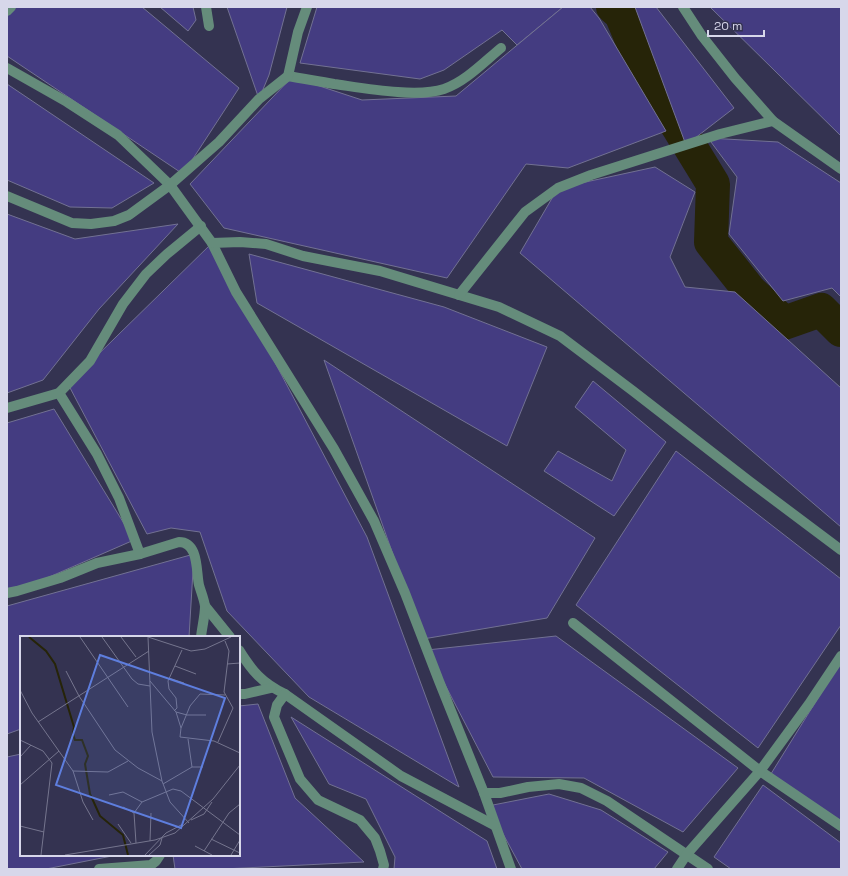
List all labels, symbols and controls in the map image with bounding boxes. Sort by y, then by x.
scale bar [708,12,764,38]
text: 20 m [714,18,742,34]
inset map [20,636,240,856]

